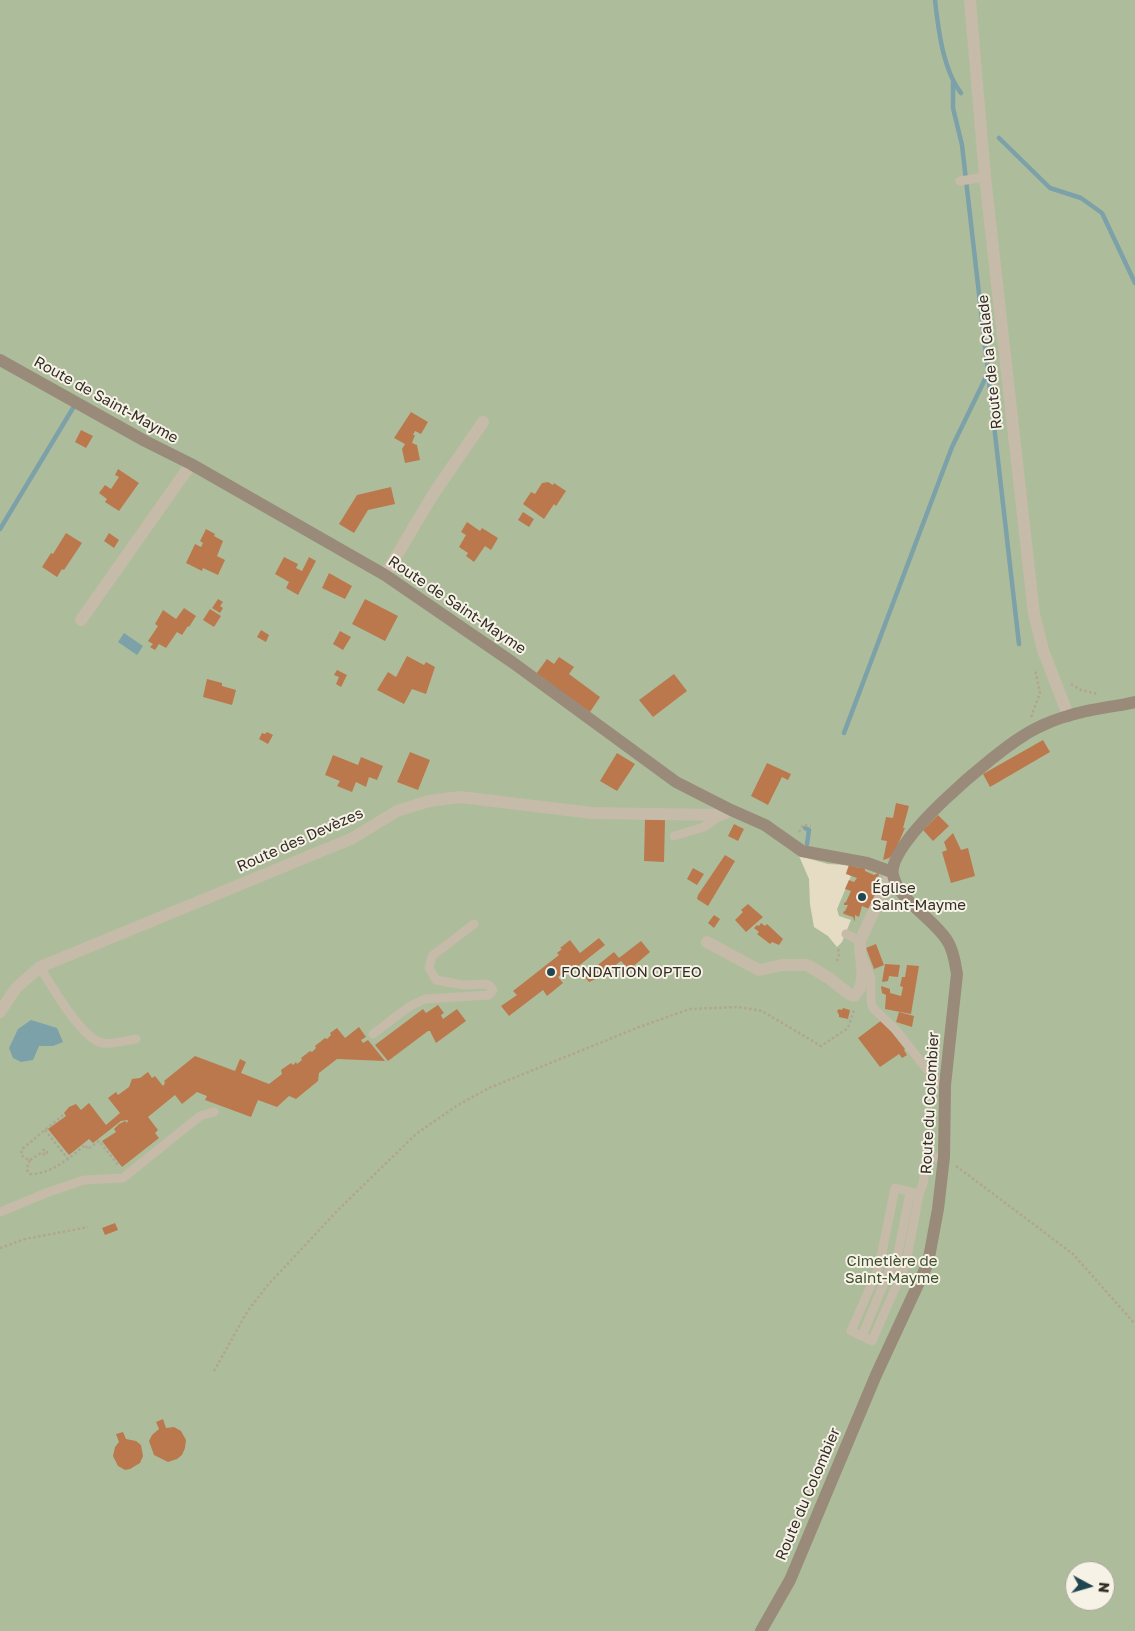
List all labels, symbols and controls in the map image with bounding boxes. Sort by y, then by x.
street label: Route de la Calade [974,294,1006,430]
street label: Route de Saint-Mayme [31,353,181,447]
street label: Route de Saint-Mayme [385,552,529,658]
street label: Route des Devèzes [234,804,366,876]
place label: Église Saint-Mayme [872,879,966,914]
marker: Église Saint-Mayme [856,891,868,903]
place label: FONDATION OPTEO [561,963,702,981]
marker: FONDATION OPTEO [545,966,557,978]
street label: Route du Colombier [917,1031,943,1175]
park label: Cimetière de Saint-Mayme [845,1252,939,1287]
street label: Route du Colombier [772,1425,844,1563]
north arrow [1065,1561,1115,1611]
text: N [1095,1581,1113,1594]

